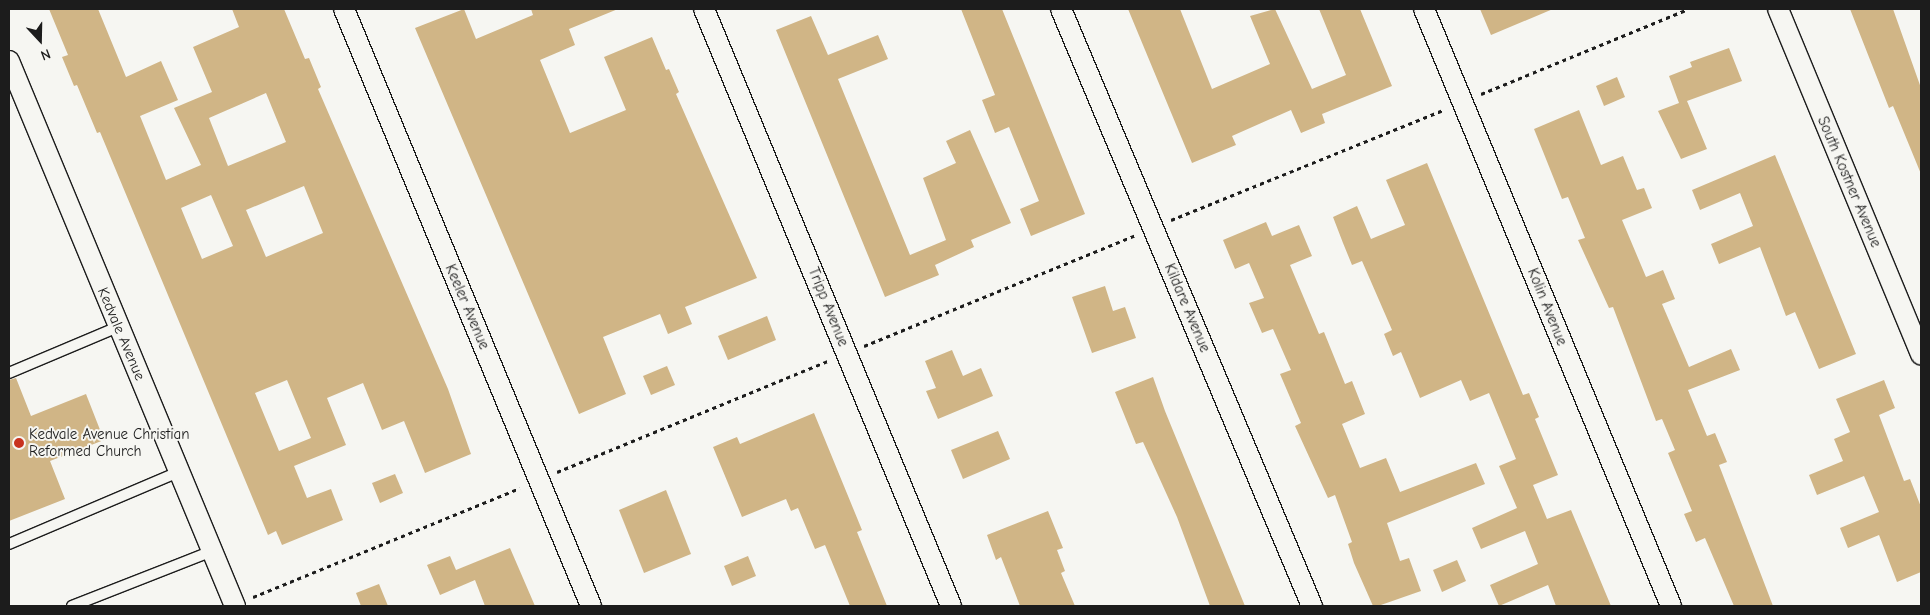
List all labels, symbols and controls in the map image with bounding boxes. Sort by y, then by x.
north arrow [15,15,65,65]
text: N [38,45,53,64]
street label: South Kostner Avenue [1813,114,1885,250]
street label: Kildare Avenue [1160,261,1214,355]
street label: Keeler Avenue [441,262,493,352]
street label: Tripp Avenue [804,265,852,349]
street label: Kolin Avenue [1523,266,1571,348]
street label: Kedvale Avenue [93,285,149,383]
place label: Kedvale Avenue Christian Reformed Church [29,425,190,460]
marker: Kedvale Avenue Christian Reformed Church [13,437,25,449]

